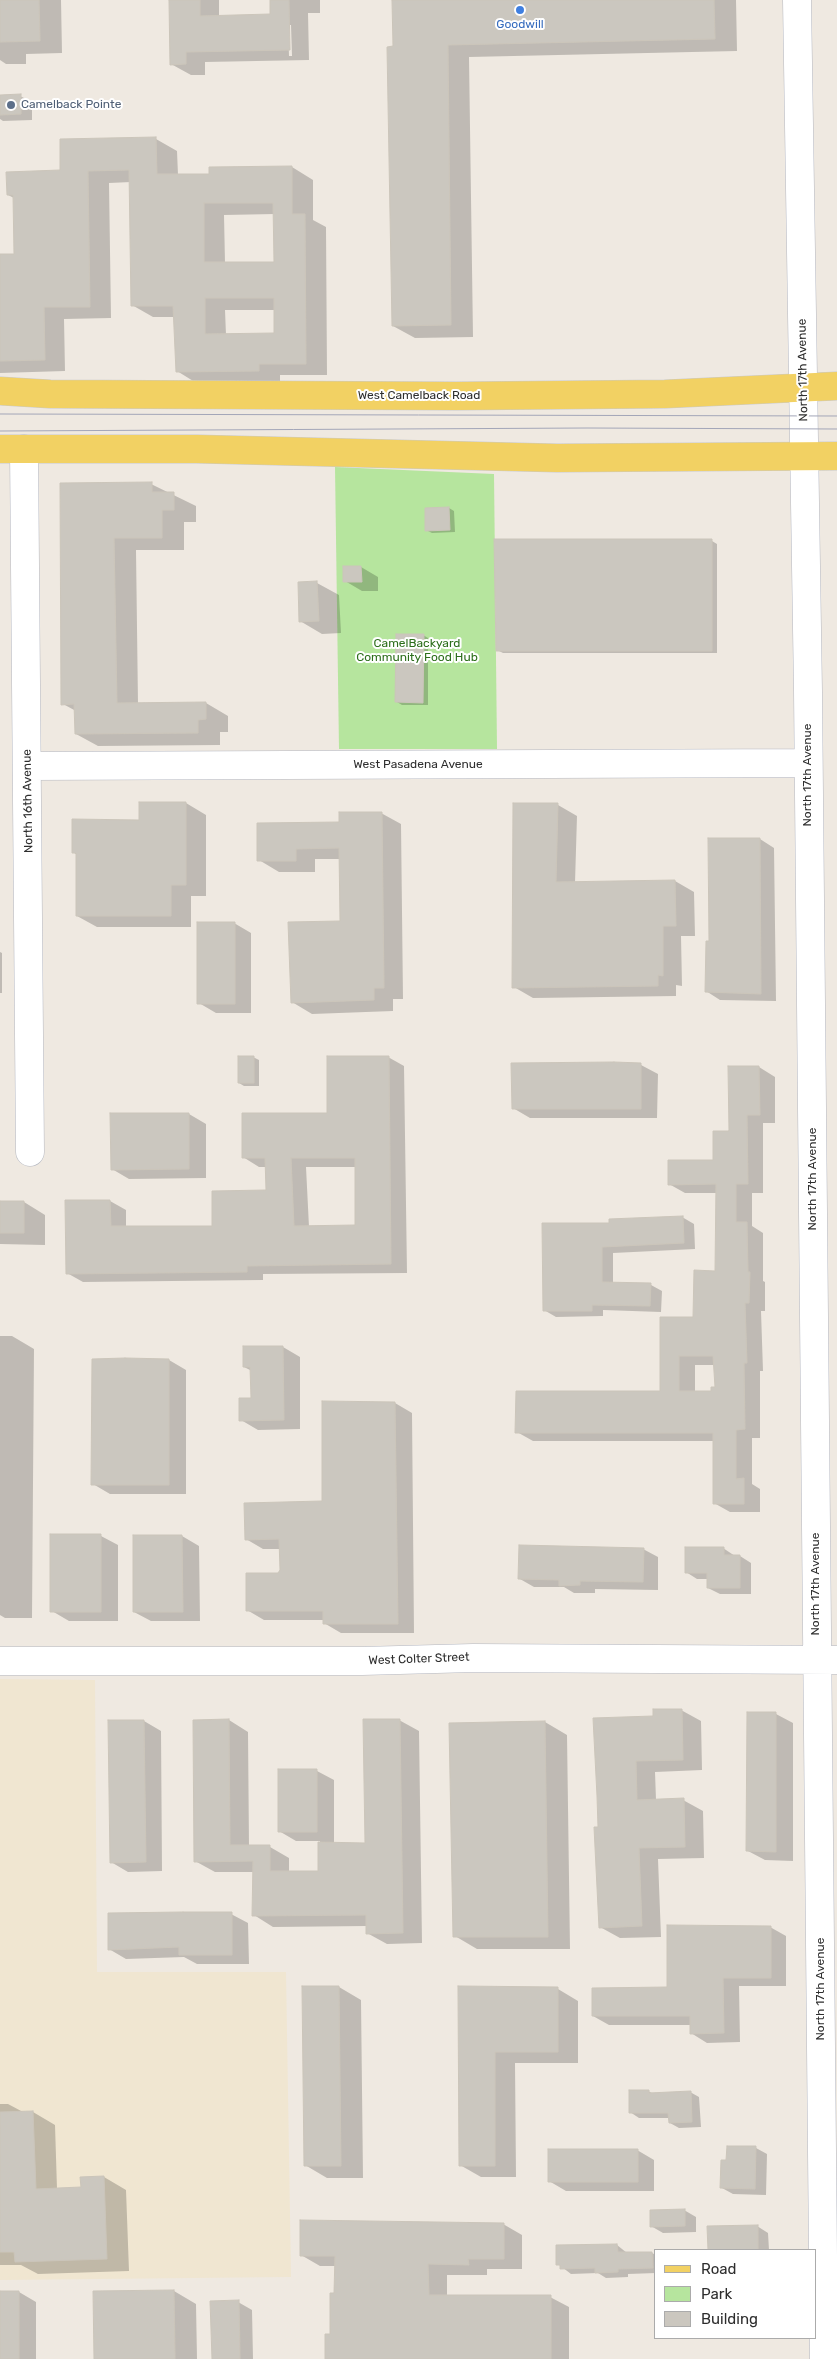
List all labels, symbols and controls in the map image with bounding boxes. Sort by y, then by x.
marker: Goodwill [514,4,526,16]
place label: Goodwill [496,18,544,32]
place label: Camelback Pointe [21,98,121,112]
marker: Camelback Pointe [5,99,17,111]
street label: North 17th Avenue [795,318,811,422]
street label: West Camelback Road [358,389,480,403]
park label: CamelBackyard Community Food Hub [356,637,478,665]
street label: North 17th Avenue [801,724,815,826]
street label: North 16th Avenue [20,749,36,853]
street label: West Pasadena Avenue [353,758,483,772]
street label: North 17th Avenue [806,1128,820,1230]
street label: North 17th Avenue [809,1533,823,1635]
street label: West Colter Street [368,1650,470,1668]
street label: North 17th Avenue [814,1938,828,2040]
legend [654,2249,817,2339]
text: Road [701,2260,737,2278]
text: Park [701,2285,732,2303]
text: Building [701,2310,758,2328]

